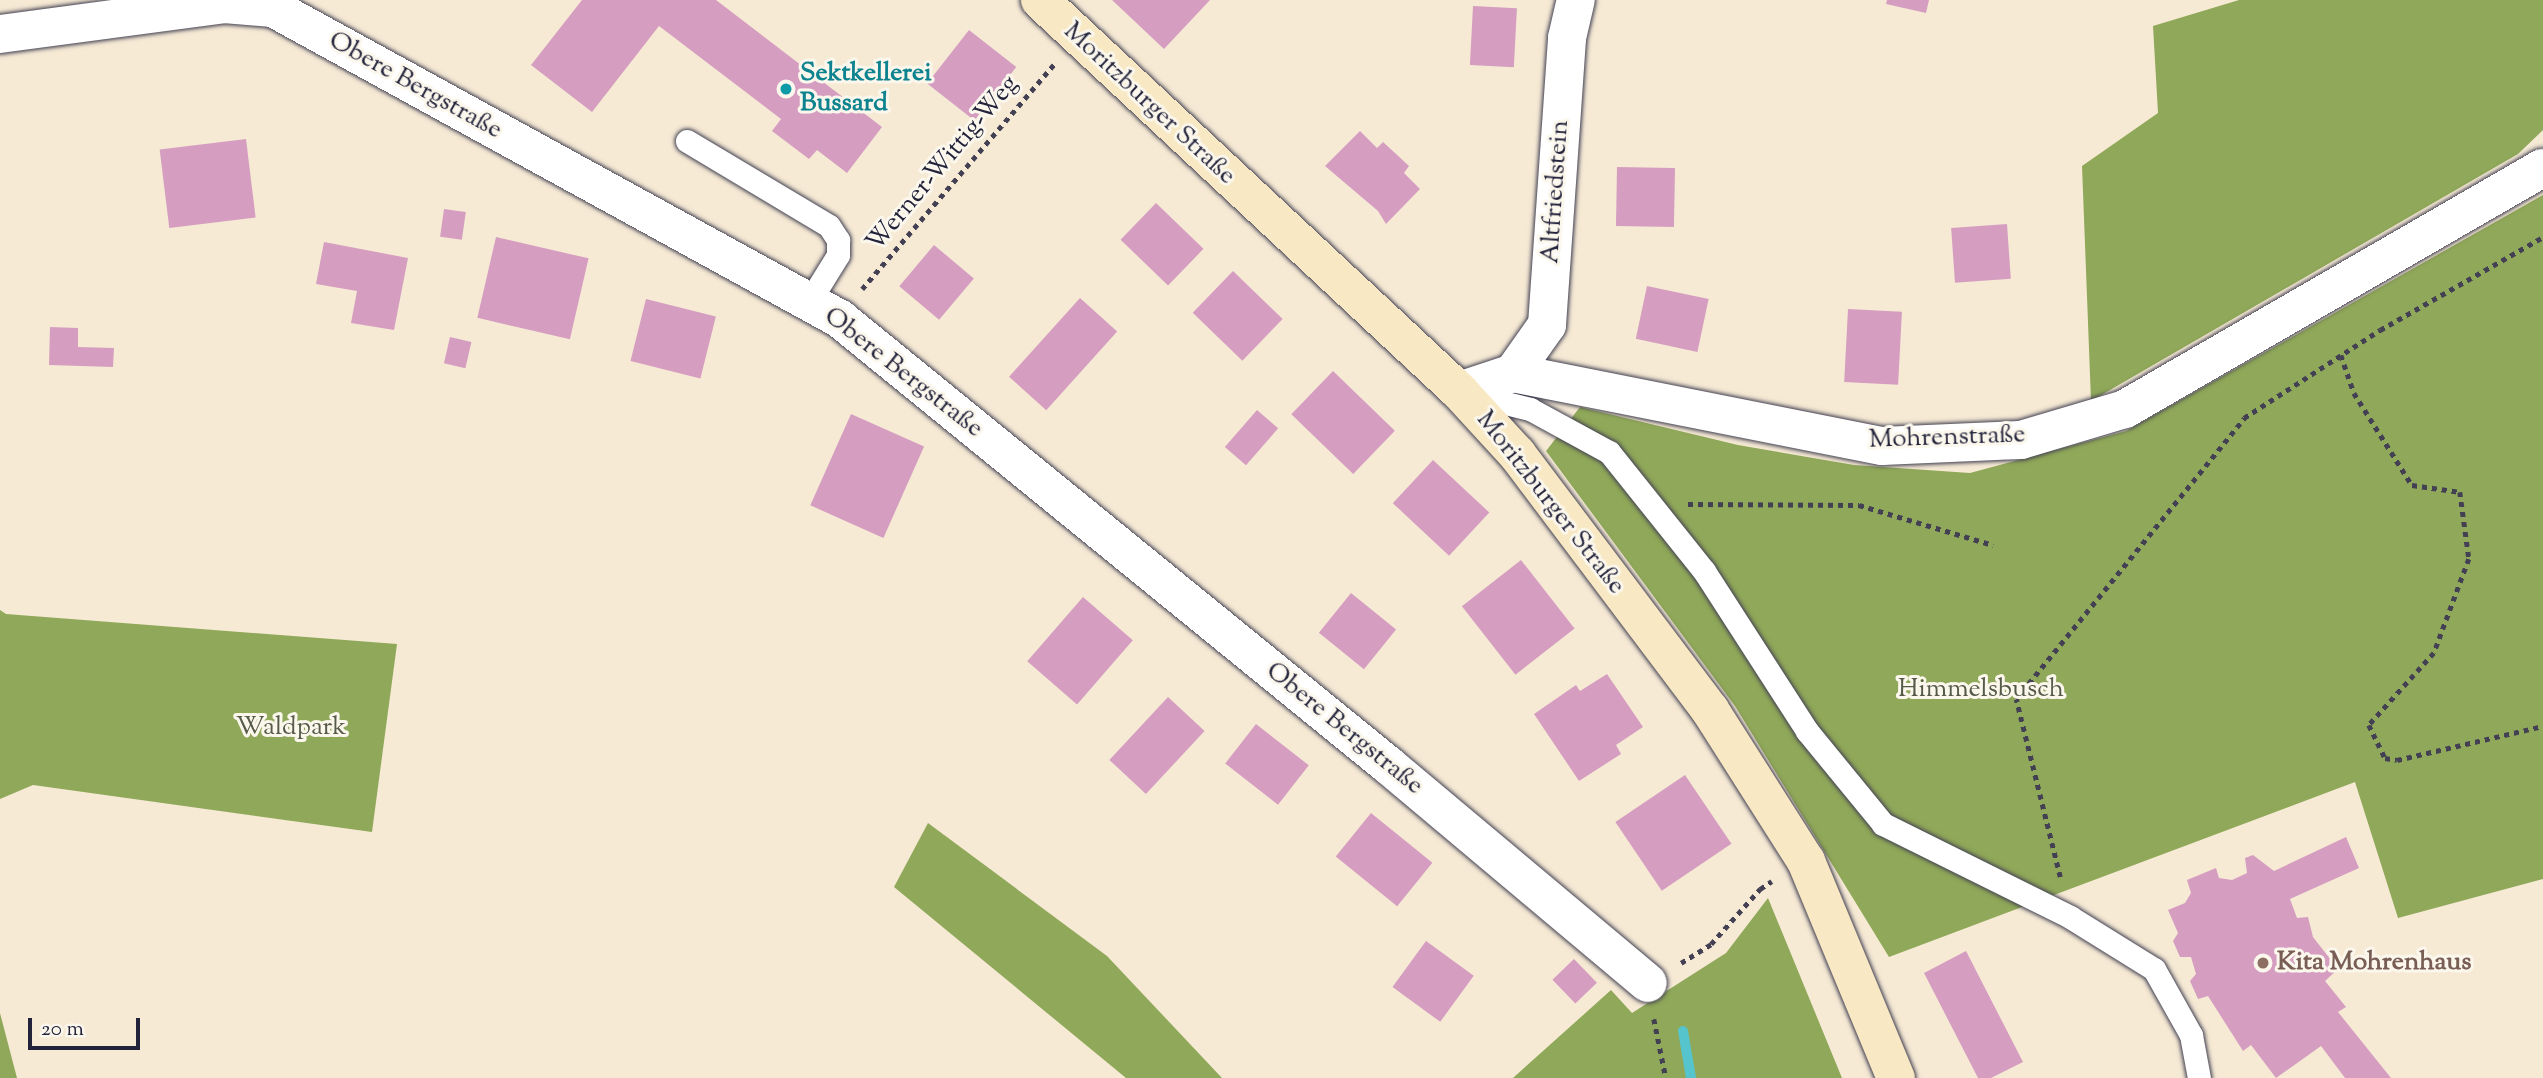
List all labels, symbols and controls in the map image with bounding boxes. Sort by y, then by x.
street label: Moritzburger Straße [1056,16,1242,192]
street label: Obere Bergstraße [323,25,507,147]
place label: Sektkellerei Bussard [800,58,932,119]
street label: Werner-Wittig-Weg [860,70,1026,258]
marker: Sektkellerei Bussard [778,81,794,97]
street label: Altfriedstein [1535,119,1577,265]
street label: Obere Bergstraße [817,301,989,445]
street label: Moritzburger Straße [1469,405,1631,601]
street label: Mohrenstraße [1868,420,2026,456]
street label: Obere Bergstraße [1259,656,1429,802]
park label: Himmelsbusch [1898,674,2064,706]
park label: Waldpark [236,712,346,744]
place label: Kita Mohrenhaus [2277,947,2471,979]
marker: Kita Mohrenhaus [2255,955,2271,971]
scale bar [32,1004,144,1048]
text: 20 m [41,1015,84,1045]

